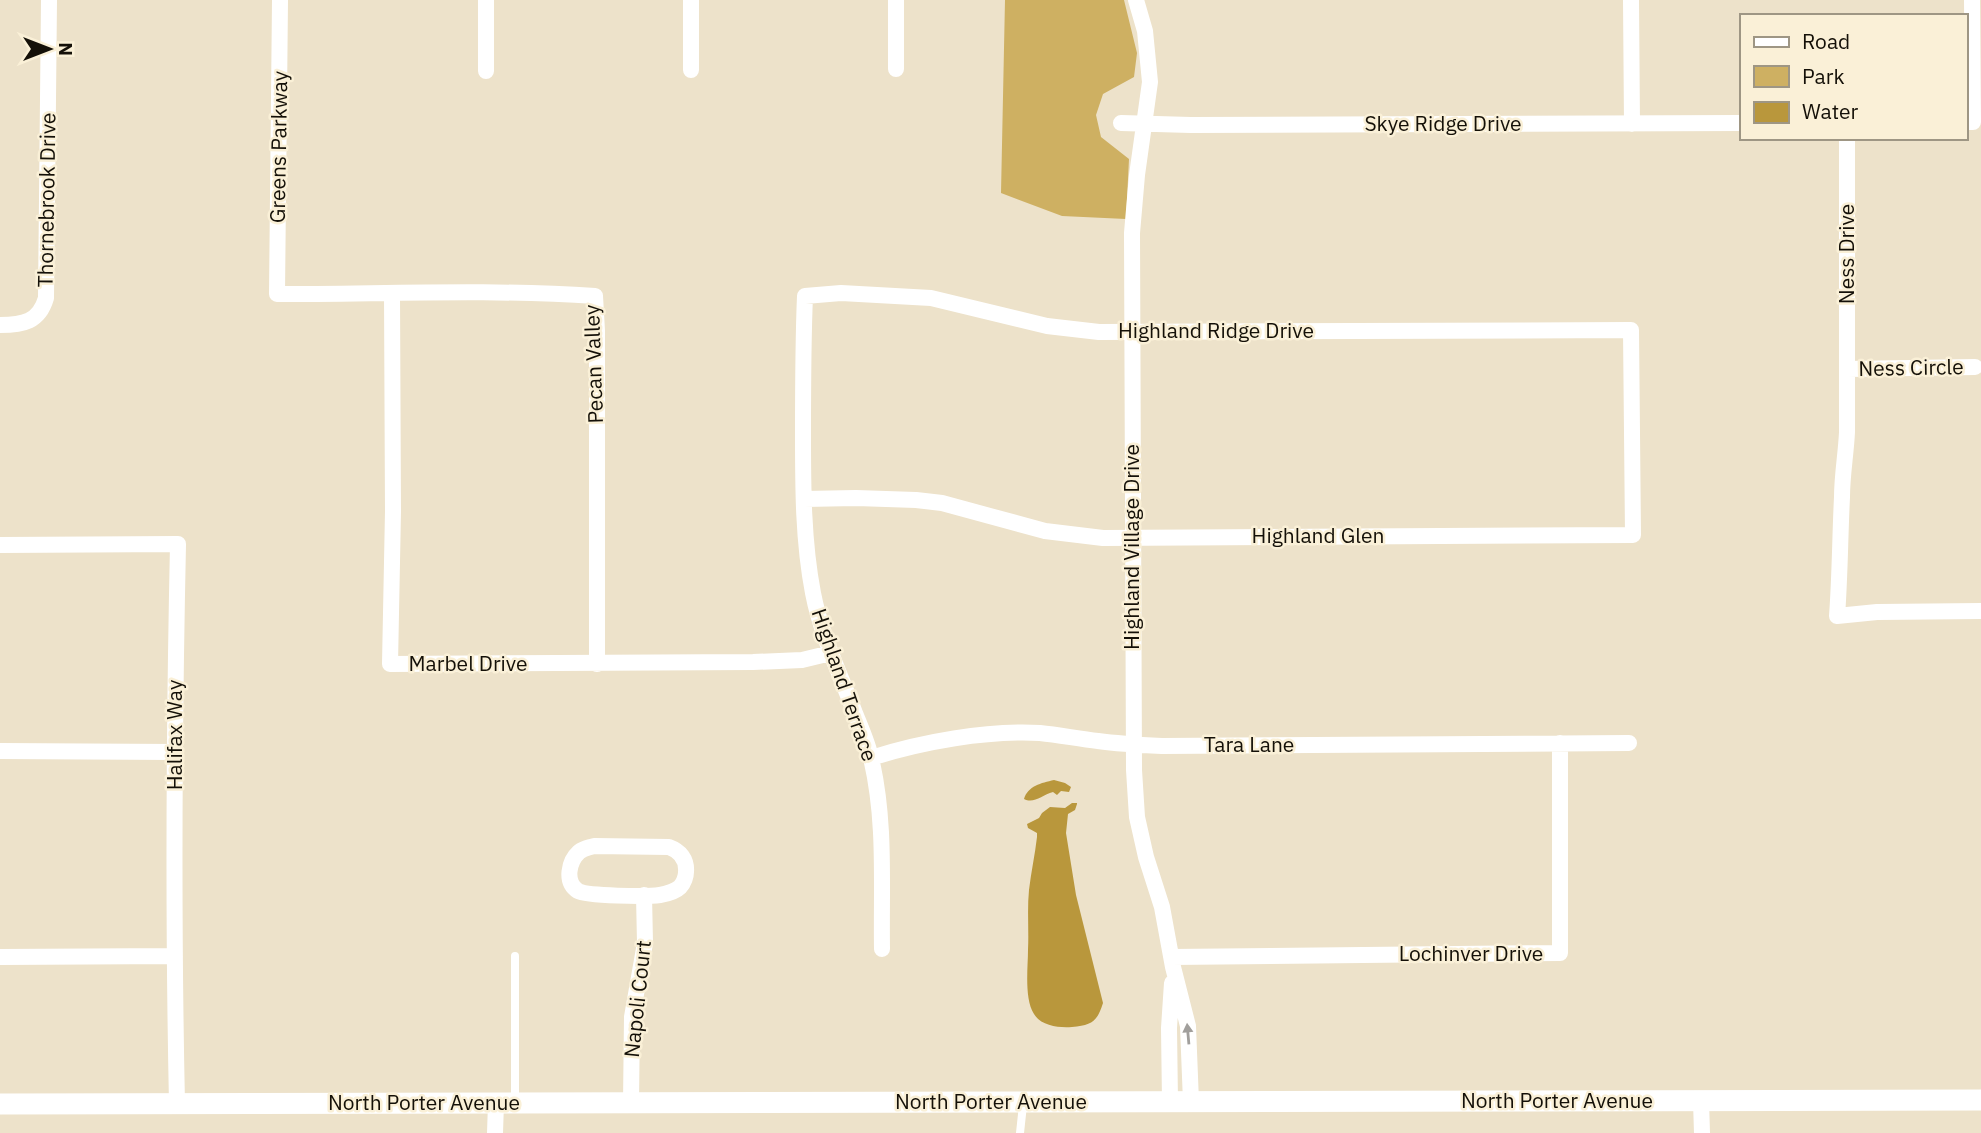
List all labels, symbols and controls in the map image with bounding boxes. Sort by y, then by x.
north arrow [14,14,84,84]
legend [1740,14,1967,140]
text: Road [1802,27,1850,55]
text: N [54,42,78,56]
text: Park [1802,62,1845,90]
street label: Greens Parkway [263,70,293,223]
text: Water [1802,97,1859,125]
street label: Skye Ridge Drive [1364,109,1522,137]
street label: Thornebrook Drive [30,112,62,288]
street label: Ness Drive [1832,204,1860,304]
street label: Pecan Valley [577,304,609,424]
street label: Highland Ridge Drive [1118,316,1314,344]
street label: Ness Circle [1858,352,1964,382]
street label: Highland Village Drive [1117,444,1145,650]
street label: Highland Glen [1252,521,1384,549]
street label: Highland Terrace [806,605,884,765]
street label: Marbel Drive [408,649,528,677]
street label: Halifax Way [160,679,188,790]
street label: Tara Lane [1204,730,1294,758]
street label: Napoli Court [617,939,657,1059]
street label: Lochinver Drive [1399,939,1543,967]
one-way arrow [1182,1023,1193,1045]
street label: North Porter Avenue [1461,1086,1653,1114]
street label: North Porter Avenue [895,1087,1087,1115]
street label: North Porter Avenue [328,1088,520,1116]

